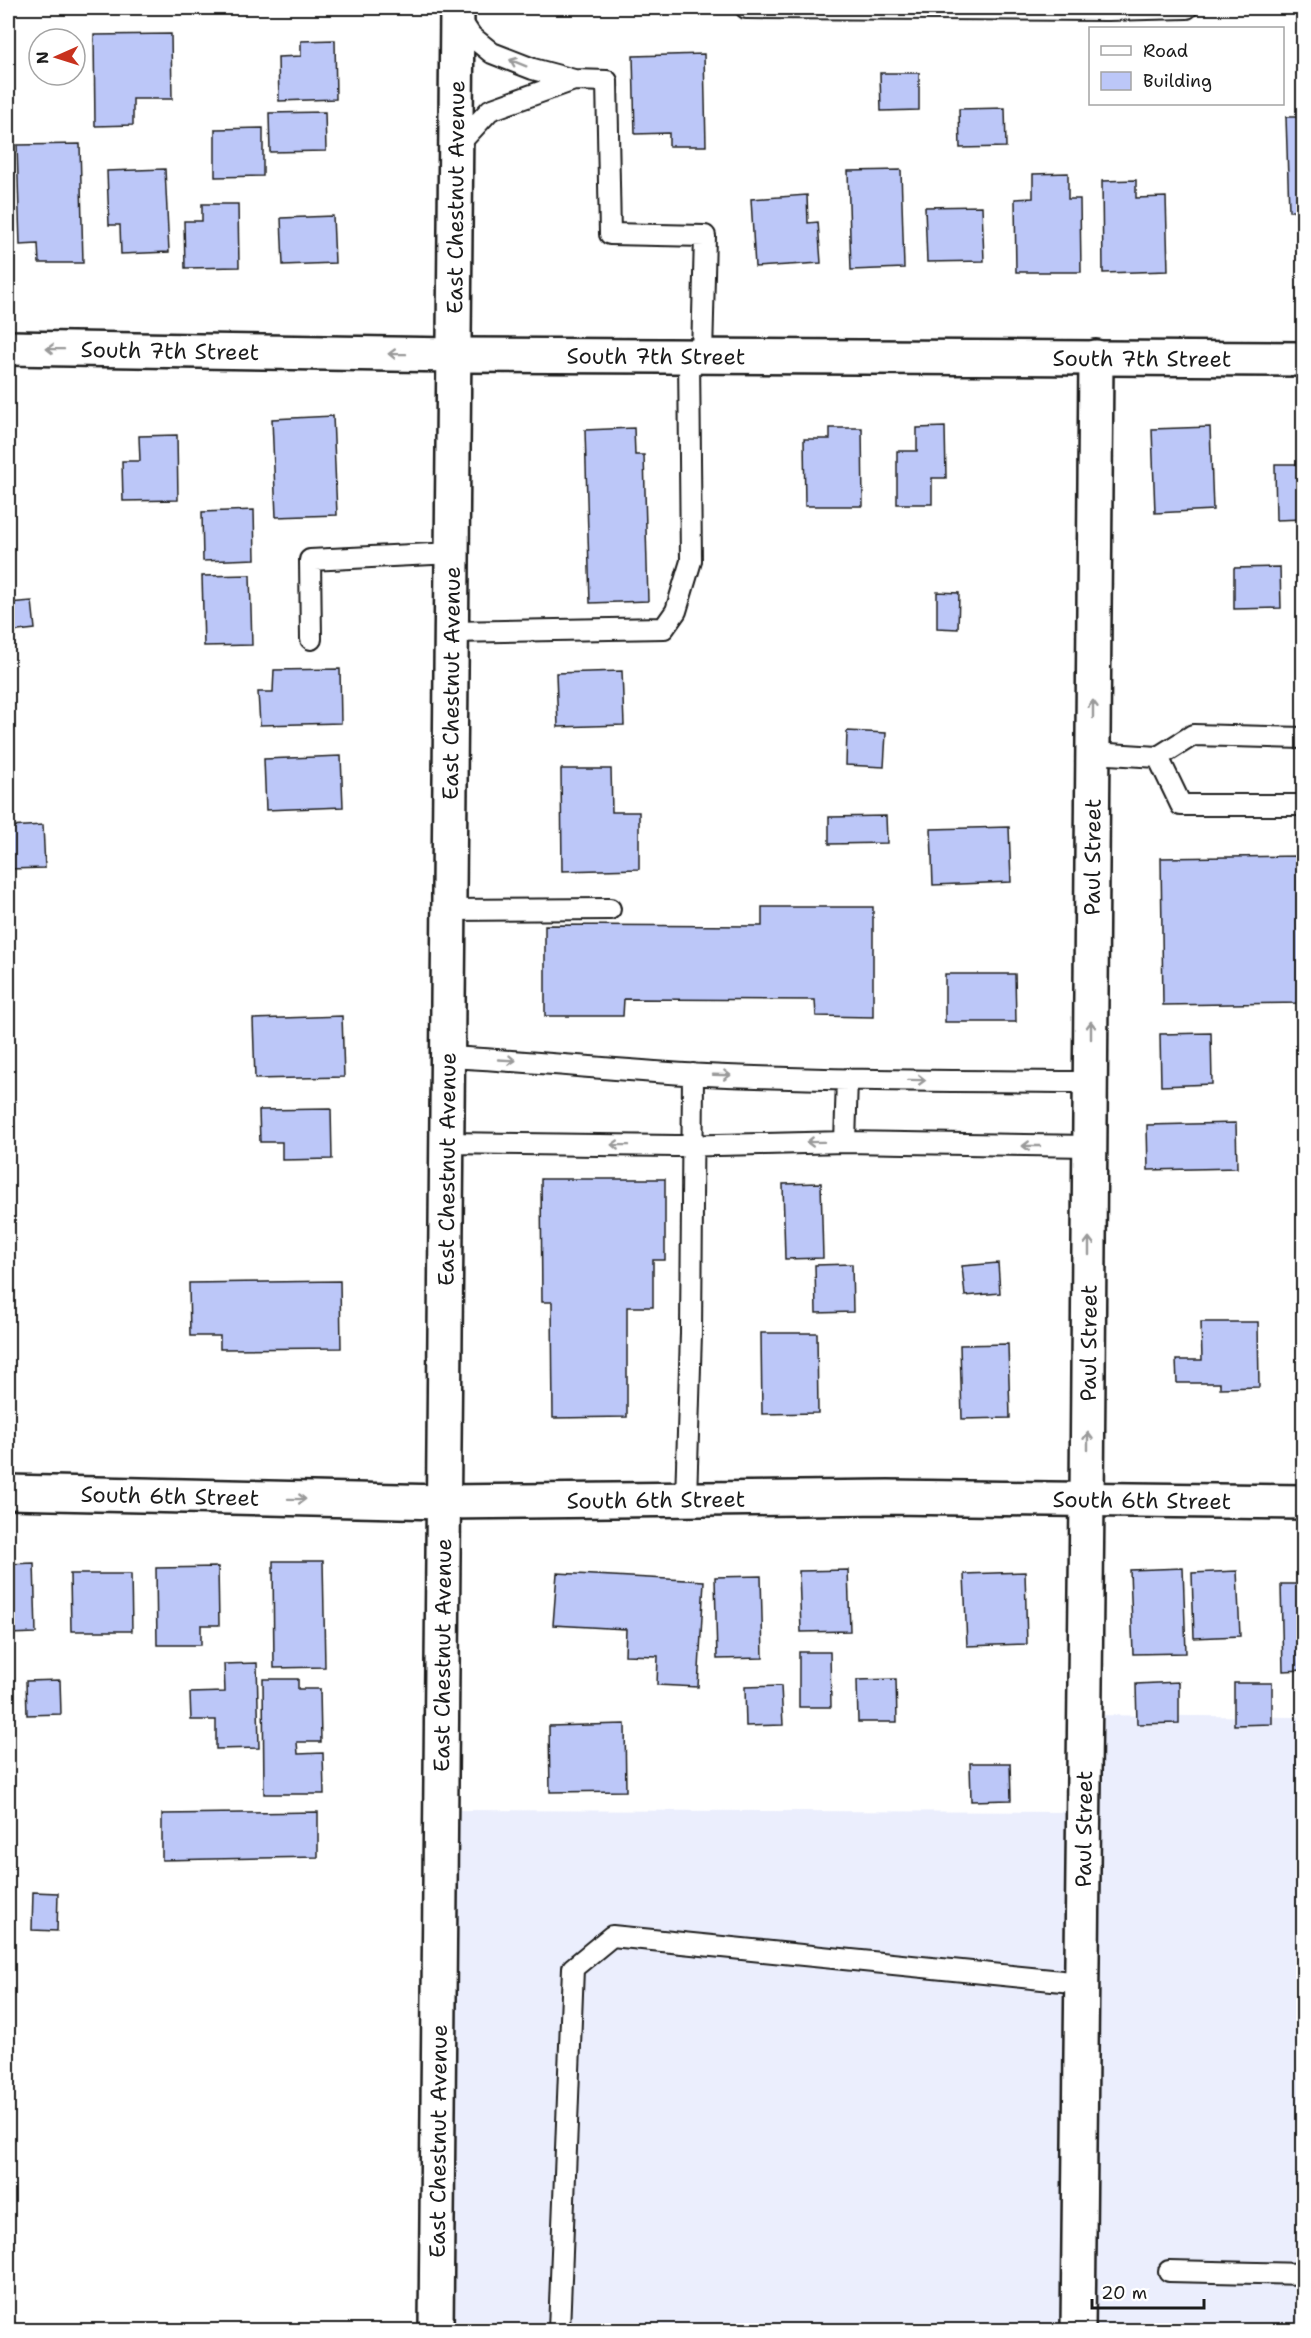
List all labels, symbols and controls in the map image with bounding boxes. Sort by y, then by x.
north arrow [27,27,87,87]
legend [1089,27,1284,105]
text: Road [1143,39,1188,63]
text: N [32,51,53,65]
one-way arrow [509,57,528,68]
text: Building [1143,69,1212,93]
street label: East Chestnut Avenue [440,80,471,314]
street label: South 7th Street [80,335,260,367]
street label: South 7th Street [566,342,745,371]
one-way arrow [45,343,65,354]
street label: South 7th Street [1052,344,1231,374]
one-way arrow [387,348,407,360]
street label: East Chestnut Avenue [436,566,467,800]
one-way arrow [1087,699,1099,719]
street label: Paul Street [1078,799,1108,916]
one-way arrow [1085,1020,1097,1040]
street label: East Chestnut Avenue [431,1052,463,1286]
one-way arrow [496,1055,516,1066]
one-way arrow [711,1070,731,1081]
one-way arrow [906,1074,926,1086]
one-way arrow [806,1136,826,1148]
one-way arrow [611,1139,631,1151]
one-way arrow [1022,1140,1042,1152]
one-way arrow [1083,1236,1095,1256]
street label: Paul Street [1074,1285,1104,1402]
one-way arrow [1082,1431,1093,1451]
street label: South 6th Street [80,1480,260,1513]
street label: South 6th Street [566,1485,745,1516]
street label: South 6th Street [1052,1485,1231,1516]
one-way arrow [286,1493,306,1504]
street label: East Chestnut Avenue [427,1538,458,1772]
street label: Paul Street [1069,1770,1099,1888]
street label: East Chestnut Avenue [423,2024,454,2258]
scale bar [1092,2272,1204,2310]
text: 20 m [1101,2281,1147,2305]

